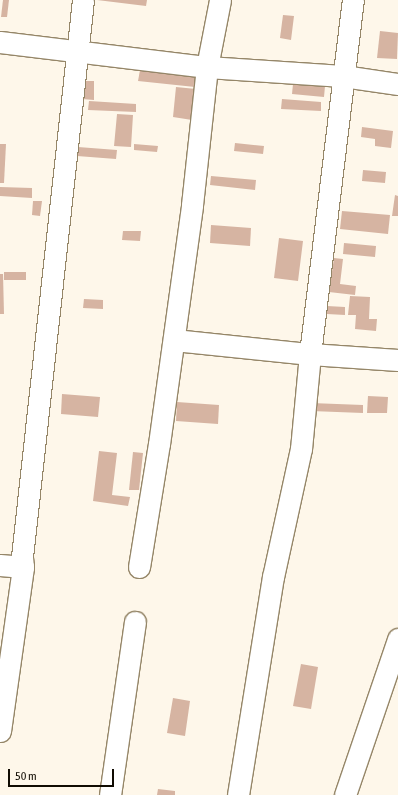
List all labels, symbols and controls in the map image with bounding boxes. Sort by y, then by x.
scale bar [10,761,116,787]
text: 50 m [15,769,37,783]

